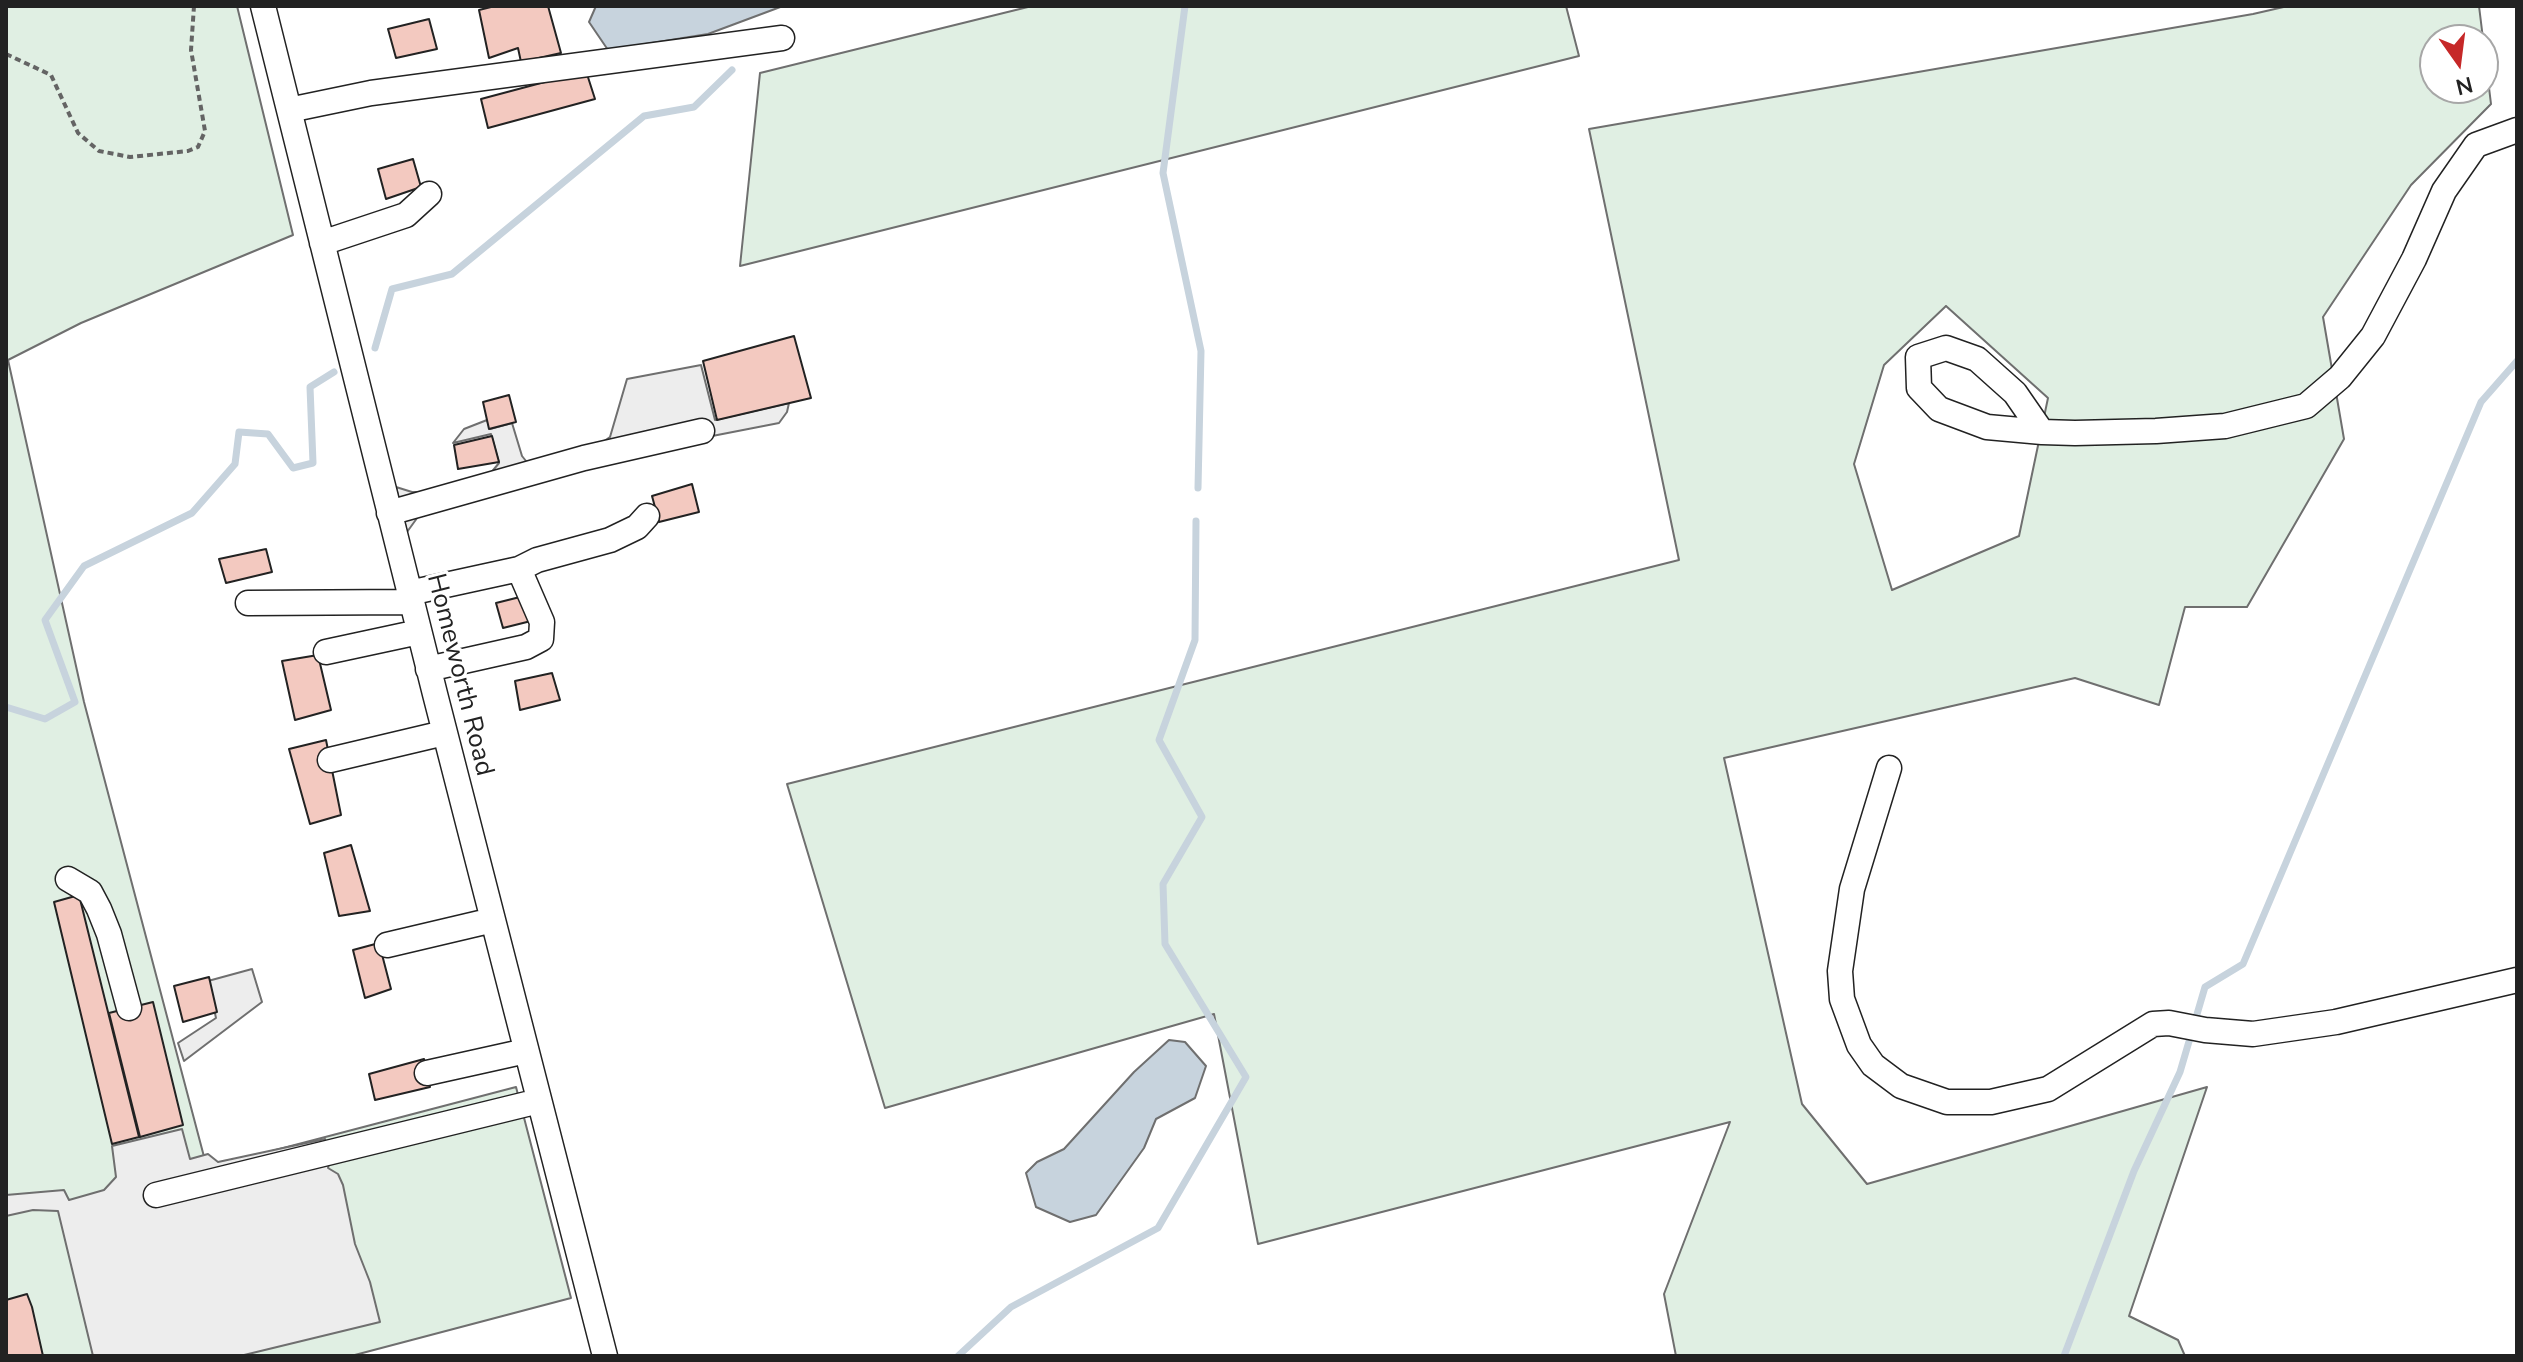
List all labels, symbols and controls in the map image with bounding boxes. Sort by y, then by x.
north arrow [2419,24,2499,104]
text: N [2453,69,2476,102]
street label: Homeworth Road [419,571,499,779]

